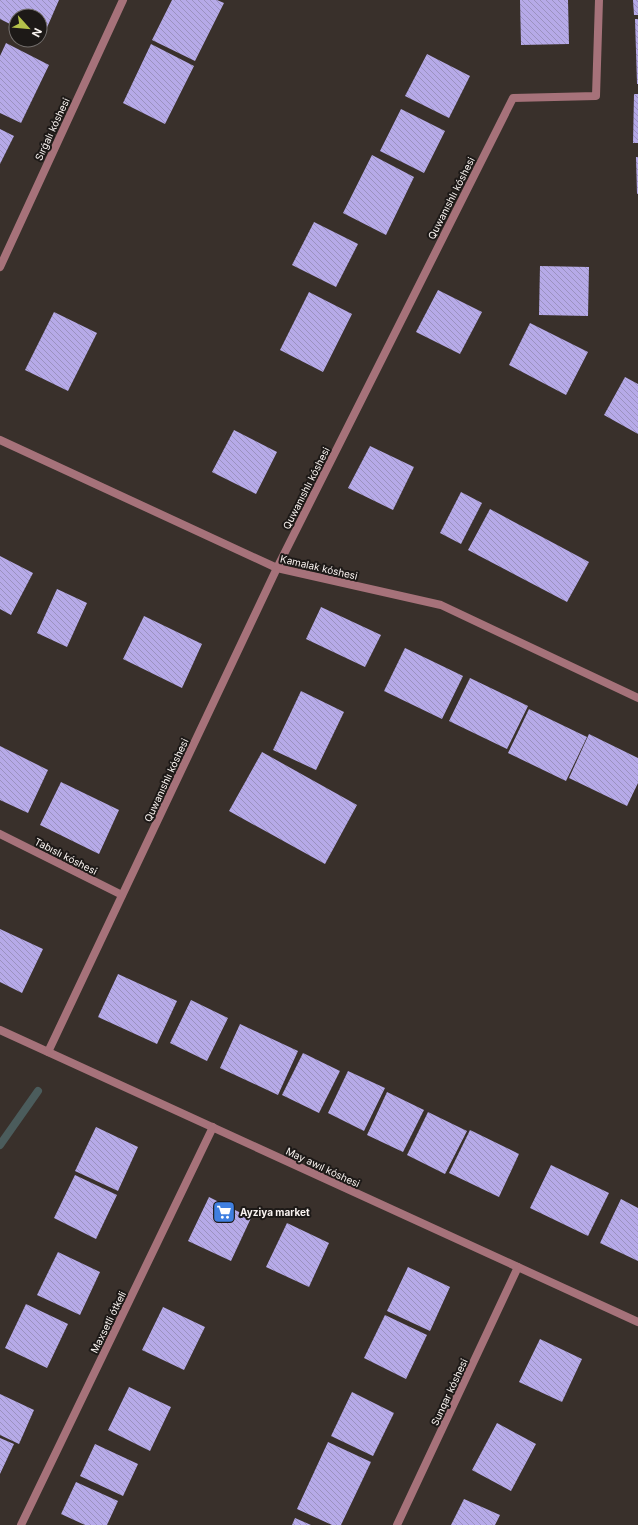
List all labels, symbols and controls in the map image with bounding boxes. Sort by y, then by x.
north arrow [8,8,48,48]
text: N [29,26,45,39]
street label: Sırǵalı kóshesi [32,96,72,162]
street label: Quwanıshlı kóshesi [425,155,477,241]
street label: Quwanıshlı kóshesi [280,445,332,531]
street label: Kamalak kóshesi [279,552,359,582]
street label: Quwanıshlı kóshesi [141,736,191,824]
street label: Tabıslı kóshesi [33,835,99,877]
street label: May awıl kóshesi [284,1145,362,1189]
supermarket icon: Ayziya market [211,1199,237,1225]
place label: Ayziya market [240,1206,310,1219]
street label: Maxsetli ótkeli [88,1289,128,1355]
street label: Sunqar kóshesi [428,1357,470,1427]

